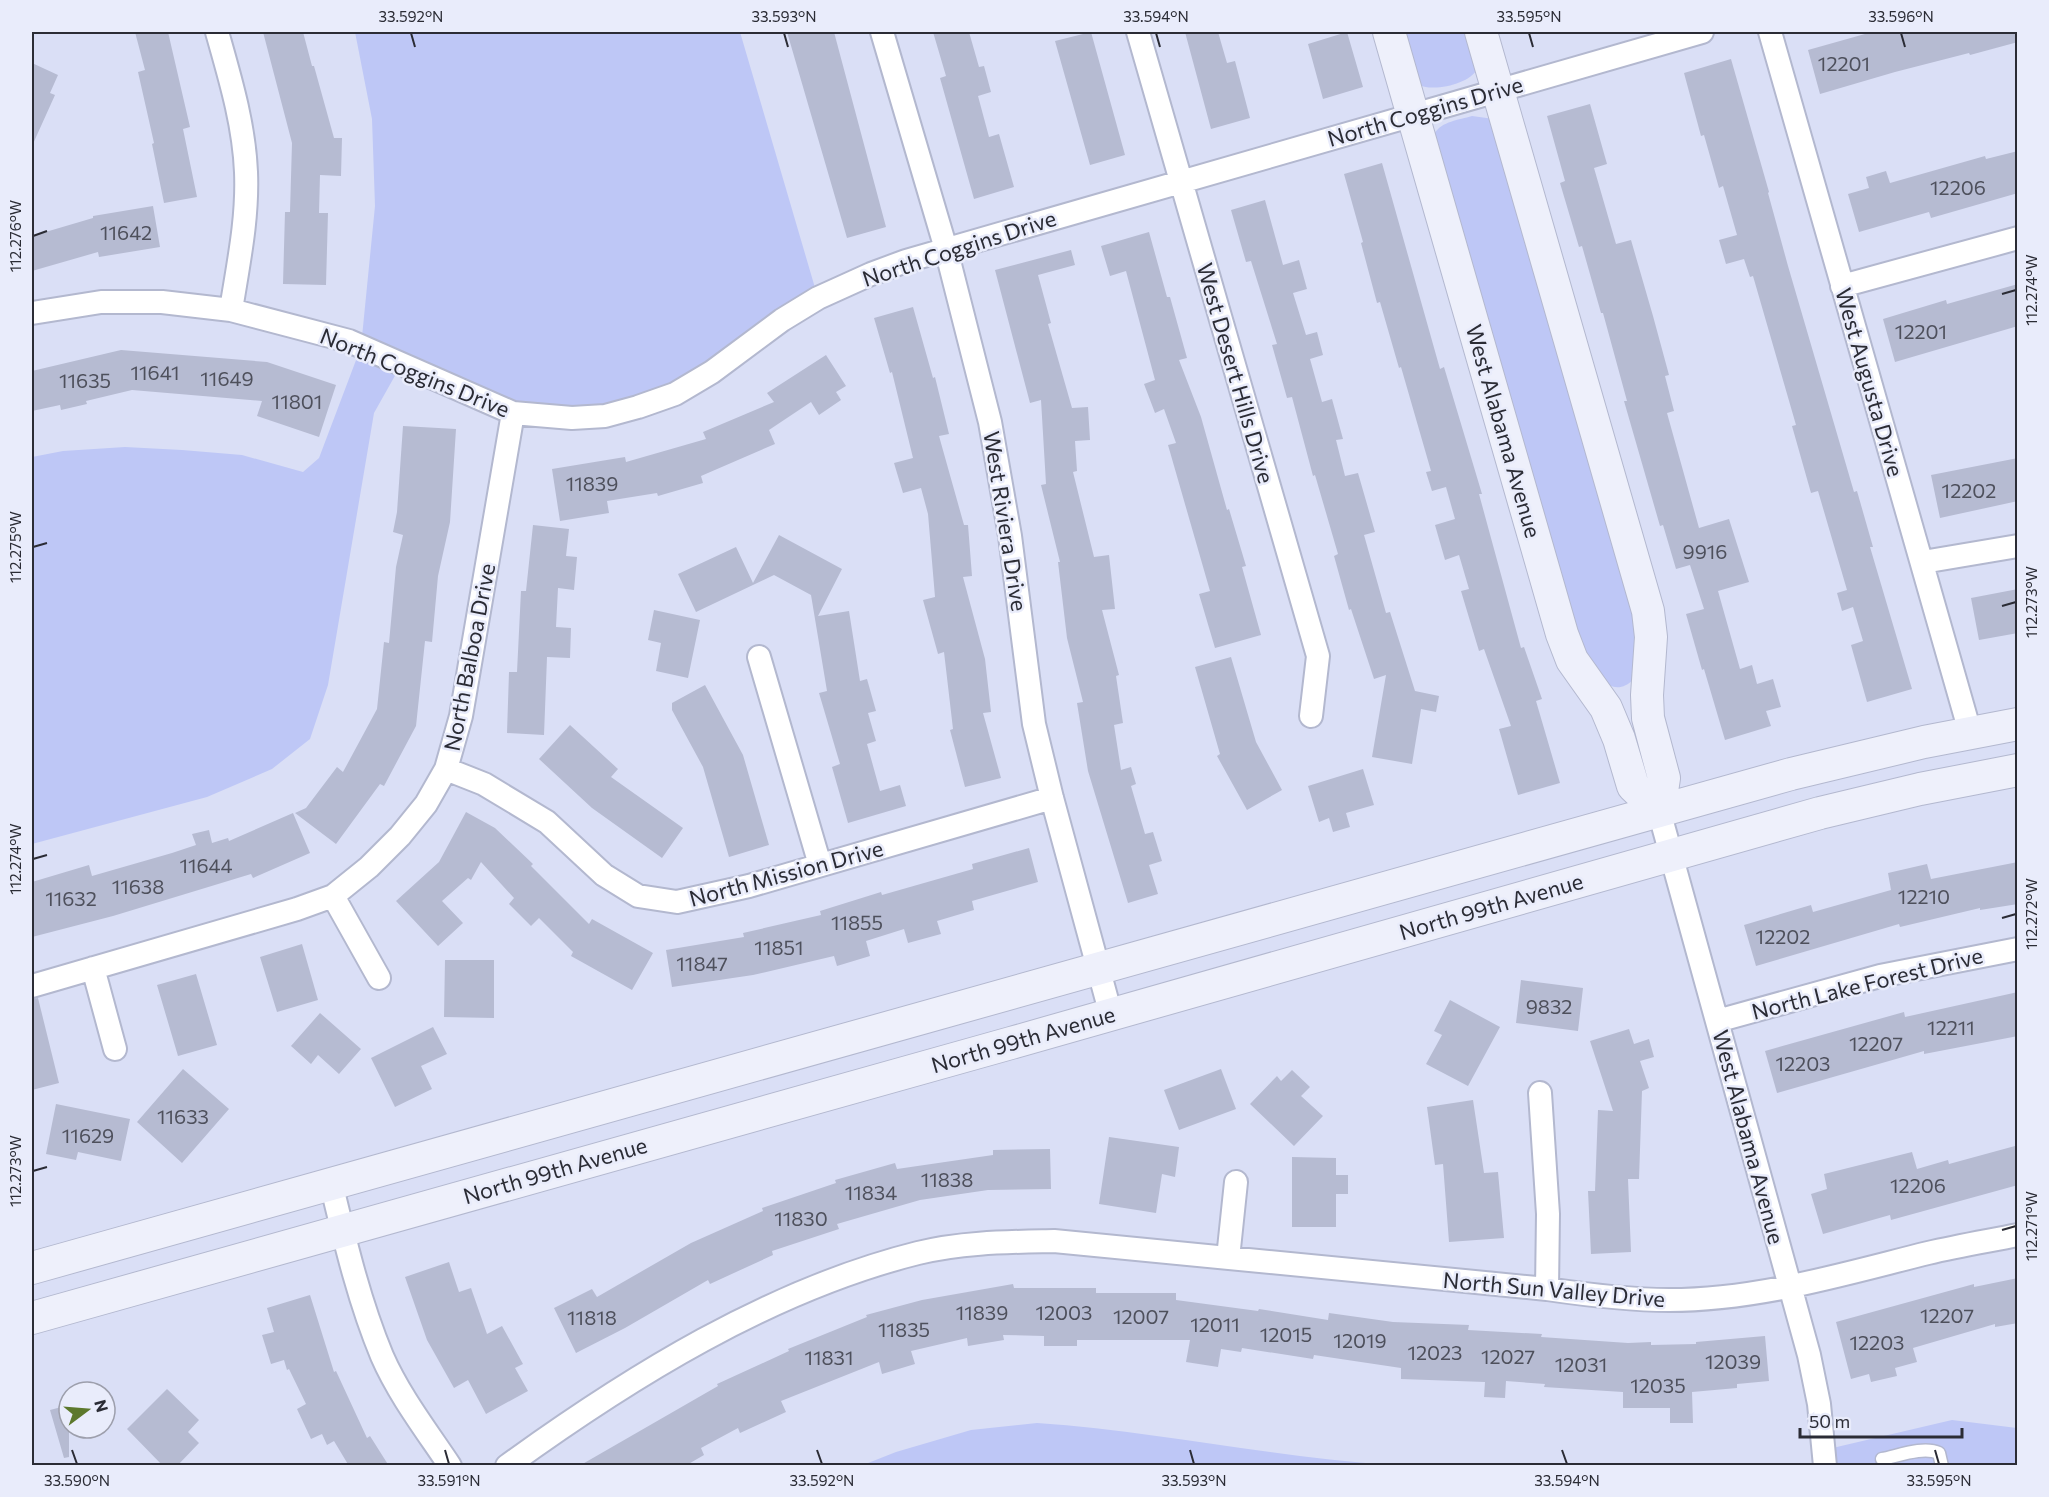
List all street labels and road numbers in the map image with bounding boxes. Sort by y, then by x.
street label: North Coggins Drive [1324,70,1526,152]
street label: North Coggins Drive [859,204,1059,292]
street label: West Desert Hills Drive [1192,260,1280,486]
street label: West Augusta Drive [1830,285,1910,479]
street label: West Alabama Avenue [1461,321,1547,541]
street label: North Coggins Drive [316,322,514,422]
street label: West Riviera Drive [978,429,1034,613]
street label: North Balboa Drive [438,561,500,753]
street label: North Mission Drive [686,834,886,912]
street label: North 99th Avenue [1396,867,1586,945]
street label: North Lake Forest Drive [1749,941,1985,1025]
street label: North 99th Avenue [928,1000,1118,1078]
street label: West Alabama Avenue [1707,1027,1791,1247]
street label: North 99th Avenue [460,1131,650,1209]
street label: North Sun Valley Drive [1442,1266,1666,1312]

